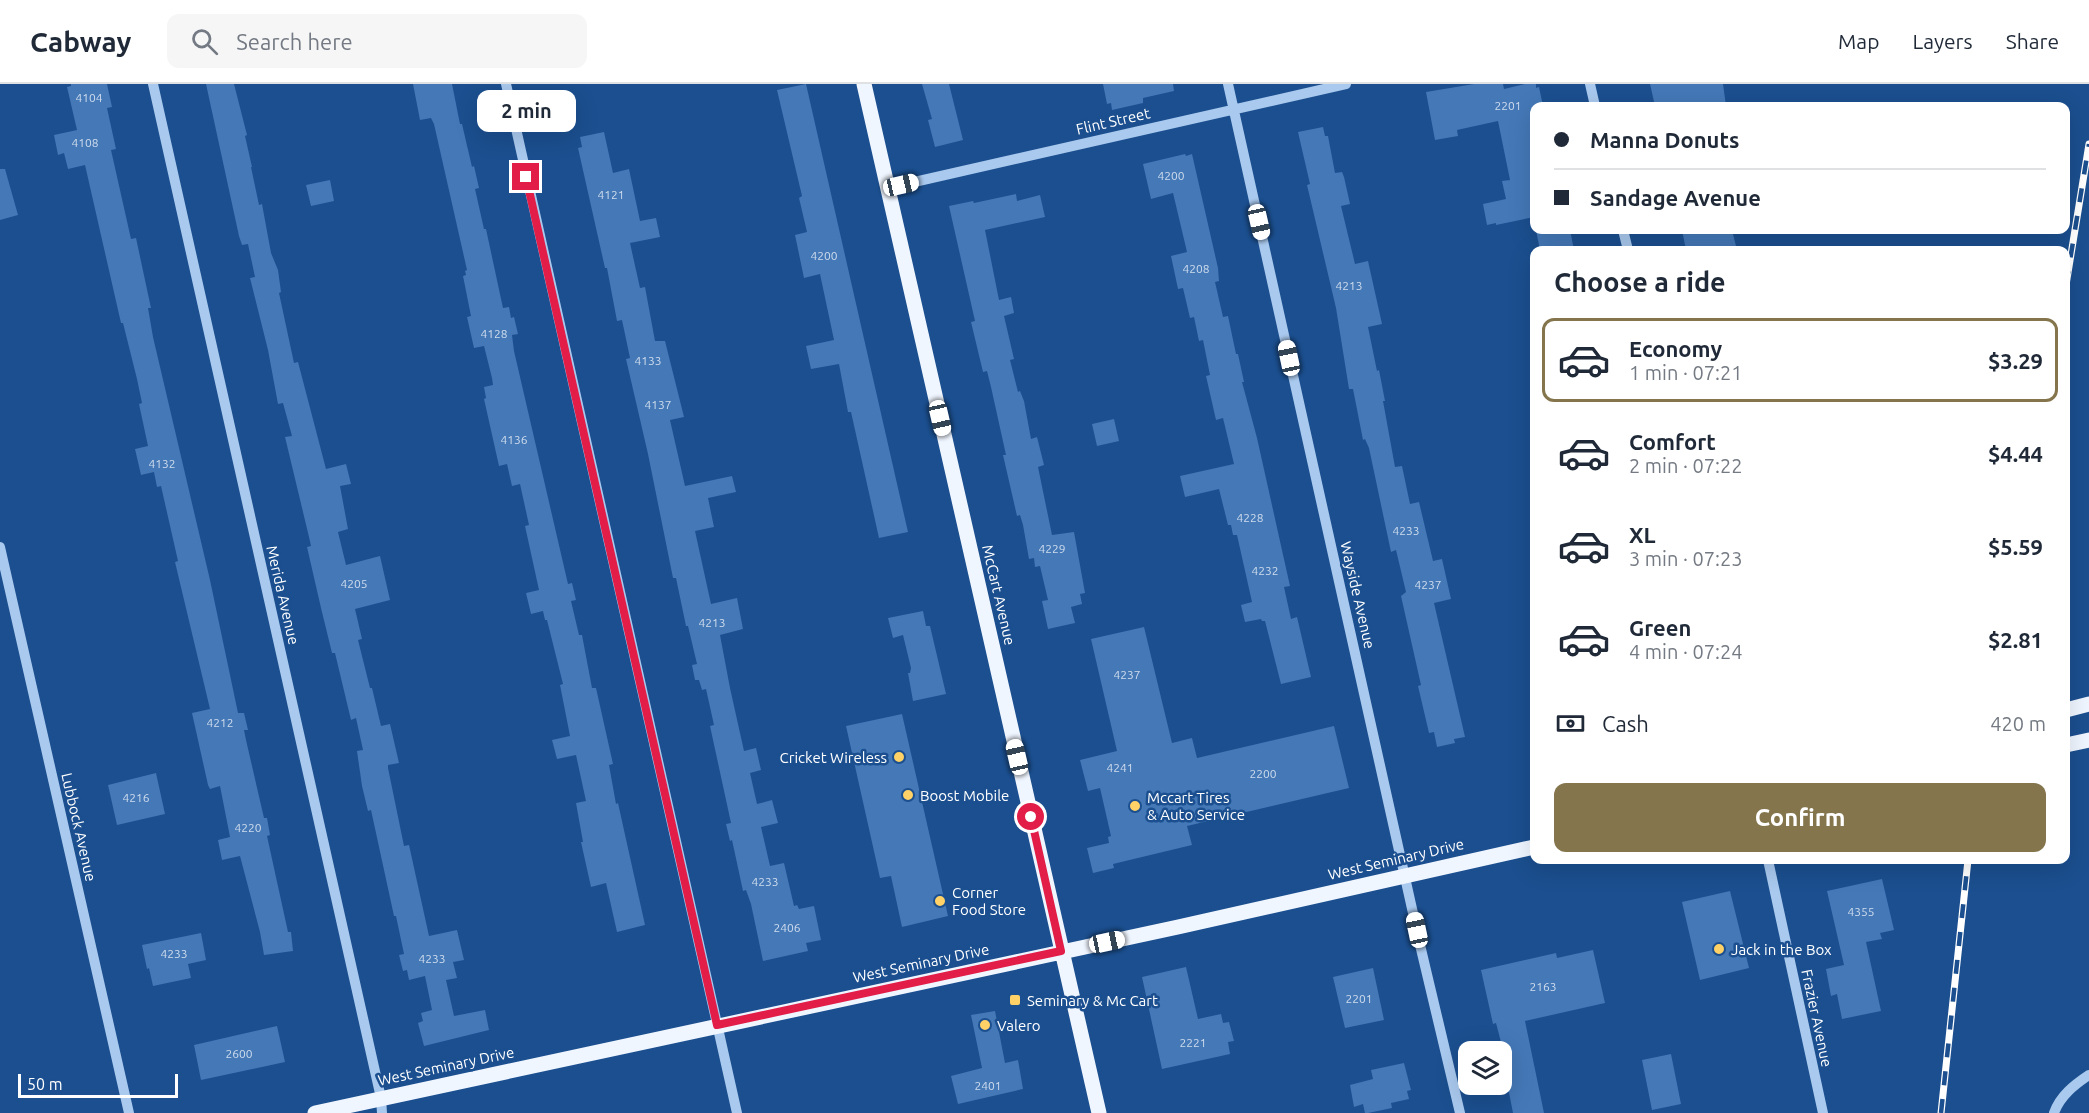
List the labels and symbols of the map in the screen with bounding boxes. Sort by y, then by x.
callout: 2 min [476,90,576,132]
house number: 4104 [75,91,103,104]
house number: 2201 [1494,99,1522,112]
street label: Flint Street [1074,104,1152,138]
house number: 4108 [71,136,99,149]
route end [512,163,539,190]
house number: 4200 [1157,169,1185,182]
car [881,172,921,198]
house number: 4121 [597,188,625,201]
car [1246,202,1272,242]
house number: 4200 [810,249,838,262]
house number: 4208 [1182,262,1210,275]
house number: 4213 [1335,279,1363,292]
house number: 4128 [480,327,508,340]
car [1276,339,1302,377]
house number: 4133 [634,354,662,367]
house number: 4137 [644,398,672,411]
car [927,398,953,438]
house number: 4136 [500,433,528,446]
house number: 4132 [148,457,176,470]
house number: 4228 [1236,511,1264,524]
house number: 4233 [1392,524,1420,537]
street label: Wayside Avenue [1337,540,1379,650]
house number: 4229 [1038,542,1066,555]
street label: McCart Avenue [979,543,1019,647]
street label: Merida Avenue [263,544,303,646]
house number: 4232 [1251,564,1279,577]
house number: 4205 [340,577,368,590]
house number: 4237 [1414,578,1442,591]
house number: 4213 [698,616,726,629]
house number: 4237 [1113,668,1141,681]
house number: 4212 [206,716,234,729]
car [1004,737,1030,777]
place label: Cricket Wireless [780,749,887,766]
marker: Cricket Wireless [892,750,906,764]
house number: 4241 [1106,761,1134,774]
house number: 2200 [1249,767,1277,780]
street label: Lubbock Avenue [58,771,100,883]
place label: Boost Mobile [920,787,1009,804]
marker: Boost Mobile [901,788,915,802]
place label: Mccart Tires & Auto Service [1147,789,1245,823]
house number: 4216 [122,791,150,804]
marker: Mccart Tires & Auto Service [1128,799,1142,813]
route start [1017,803,1044,830]
house number: 4220 [234,821,262,834]
street label: West Seminary Drive [1326,835,1466,883]
house number: 4233 [751,875,779,888]
place label: Corner Food Store [952,884,1026,918]
marker: Corner Food Store [933,894,947,908]
house number: 4355 [1847,905,1875,918]
car [1404,911,1430,949]
house number: 2406 [773,921,801,934]
car [1088,929,1126,955]
street label: West Seminary Drive [851,940,991,986]
place label: Jack in the Box [1731,941,1832,958]
marker: Jack in the Box [1712,942,1726,956]
house number: 4233 [160,947,188,960]
house number: 4233 [418,952,446,965]
street label: Frazier Avenue [1798,968,1836,1068]
house number: 2163 [1529,980,1557,993]
place label: Seminary & Mc Cart [1027,992,1158,1009]
house number: 2201 [1345,992,1373,1005]
marker: Seminary & Mc Cart [1008,993,1022,1007]
place label: Valero [997,1017,1041,1034]
marker: Valero [978,1018,992,1032]
house number: 2221 [1179,1036,1207,1049]
street label: West Seminary Drive [376,1043,516,1089]
house number: 2600 [225,1047,253,1060]
scale bar [18,1071,178,1098]
house number: 2401 [974,1079,1002,1092]

